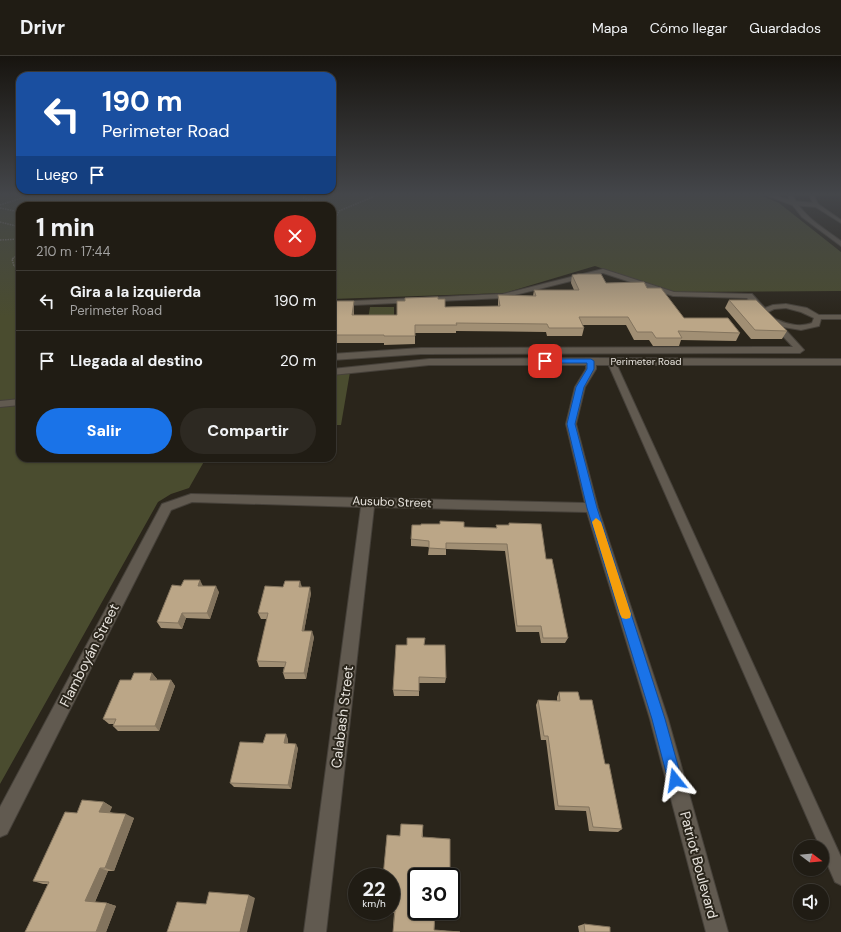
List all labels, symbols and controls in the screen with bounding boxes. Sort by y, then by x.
text: Drivr [20,15,65,40]
text: Mapa [592,19,628,37]
text: Cómo llegar [650,19,727,37]
text: Guardados [749,19,821,37]
text: 190 m [102,83,183,120]
icon: left [36,88,88,140]
text: Perimeter Road [102,119,229,143]
icon: arrive [86,164,108,186]
text: Luego [36,165,78,185]
text: 1 min [36,212,95,243]
button: close [274,215,316,257]
text: 210 m · 17:44 [36,243,110,260]
text: Gira a la izquierda [70,282,201,302]
icon: left [36,290,58,312]
text: 190 m [274,291,316,311]
text: Perimeter Road [70,302,162,319]
pin [528,344,562,378]
icon: arrive [36,350,58,372]
icon: arrive [534,350,556,372]
text: Llegada al destino [70,351,203,371]
text: 20 m [280,351,316,371]
street label: Perimeter Road [611,355,681,368]
button: Salir [36,408,172,454]
button: Compartir [180,408,316,454]
street label: Ausubo Street [352,493,432,511]
street label: Flamboyán Street [55,600,123,710]
street label: Calabash Street [327,665,357,769]
position arrow [654,759,696,801]
street label: Patriot Boulevard [676,809,722,921]
north arrow [793,840,829,876]
map controls [793,840,829,920]
speed limit sign: 30 [408,868,460,920]
text: 22 [362,876,386,902]
button: sound [793,884,829,920]
text: km/h [362,897,386,910]

